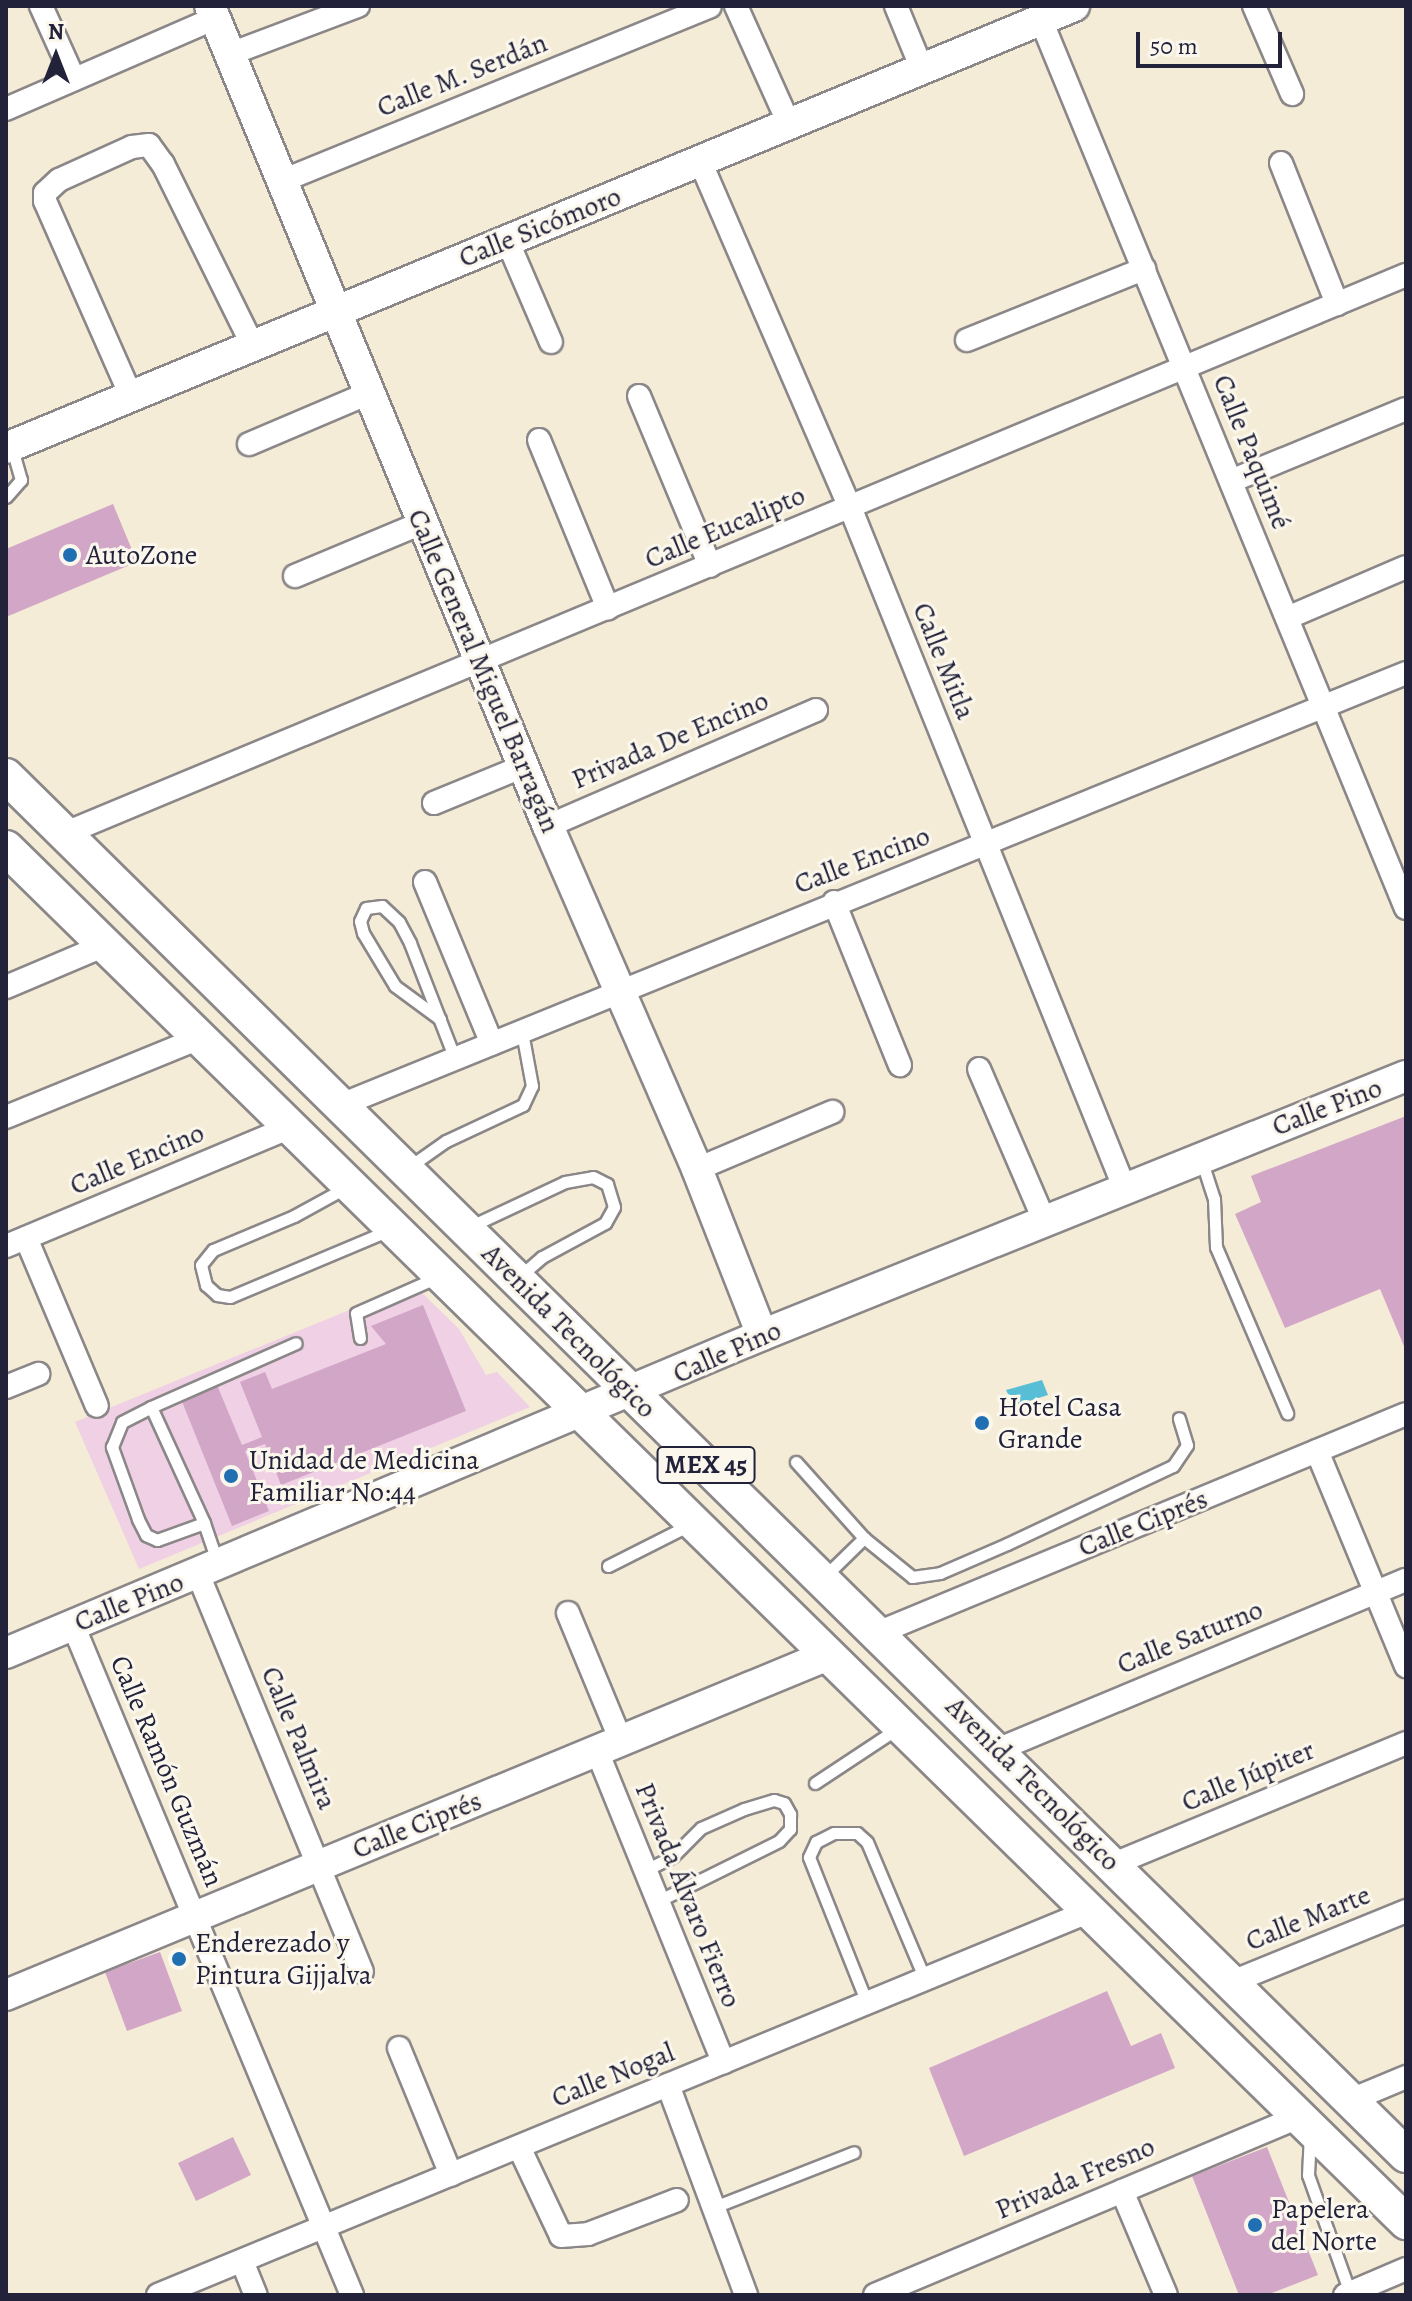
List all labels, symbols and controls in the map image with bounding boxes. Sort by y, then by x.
north arrow [16,16,96,96]
scale bar [1140,16,1286,66]
text: N [48,17,64,47]
street label: Calle M. Serdán [372,26,552,124]
text: 50 m [1150,30,1198,62]
street label: Calle Sicómoro [454,179,626,275]
street label: Calle Paquimé [1206,370,1298,534]
street label: Calle Eucalipto [640,478,810,576]
street label: Calle General Miguel Barragán [401,504,567,838]
place label: AutoZone [86,538,197,572]
marker: AutoZone [61,546,79,564]
street label: Calle Mitla [905,598,983,724]
street label: Privada De Encino [567,683,773,797]
street label: Calle Encino [789,819,935,901]
street label: Calle Pino [1267,1071,1387,1143]
street label: Calle Encino [65,1116,209,1202]
street label: Avenida Tecnológico [475,1237,663,1425]
street label: Calle Pino [668,1313,786,1391]
place label: Hotel Casa Grande [998,1390,1122,1456]
marker: Hotel Casa Grande [973,1414,991,1432]
place label: Unidad de Medicina Familiar No:44 [249,1443,479,1509]
road number: MEX 45 [656,1443,756,1487]
marker: Unidad de Medicina Familiar No:44 [220,1465,242,1487]
street label: Calle Ciprés [1074,1482,1212,1564]
street label: Calle Pino [70,1565,188,1639]
street label: Calle Saturno [1112,1593,1268,1681]
street label: Calle Ramón Guzmán [103,1650,231,1892]
street label: Calle Palmira [254,1662,344,1814]
street label: Avenida Tecnológico [939,1690,1127,1878]
street label: Calle Júpiter [1177,1733,1319,1819]
street label: Privada Álvaro Fierro [628,1778,748,2012]
street label: Calle Ciprés [348,1784,486,1866]
street label: Calle Marte [1241,1878,1375,1958]
place label: Enderezado y Pintura Gijjalva [195,1926,372,1992]
marker: Enderezado y Pintura Gijjalva [170,1950,188,1968]
street label: Calle Nogal [547,2035,679,2115]
street label: Privada Fresno [990,2129,1160,2227]
place label: Papelera del Norte [1271,2192,1377,2258]
marker: Papelera del Norte [1246,2216,1264,2234]

